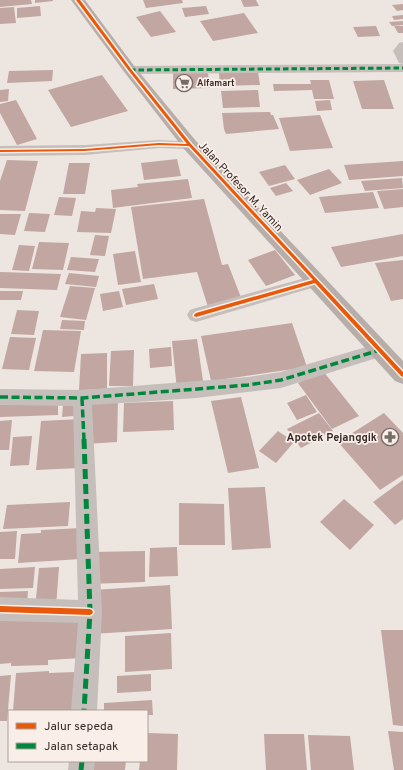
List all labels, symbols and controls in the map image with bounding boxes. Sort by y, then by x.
supermarket icon: Alfamart [174,73,194,93]
place label: Alfamart [197,78,235,89]
street label: Jalan Profesor M. Yamin [195,139,285,234]
pharmacy icon: Apotek Pejanggik [380,427,400,447]
place label: Apotek Pejanggik [287,431,377,445]
legend [8,710,148,762]
text: Jalur sepeda [44,719,113,735]
text: Jalan setapak [44,739,118,755]

